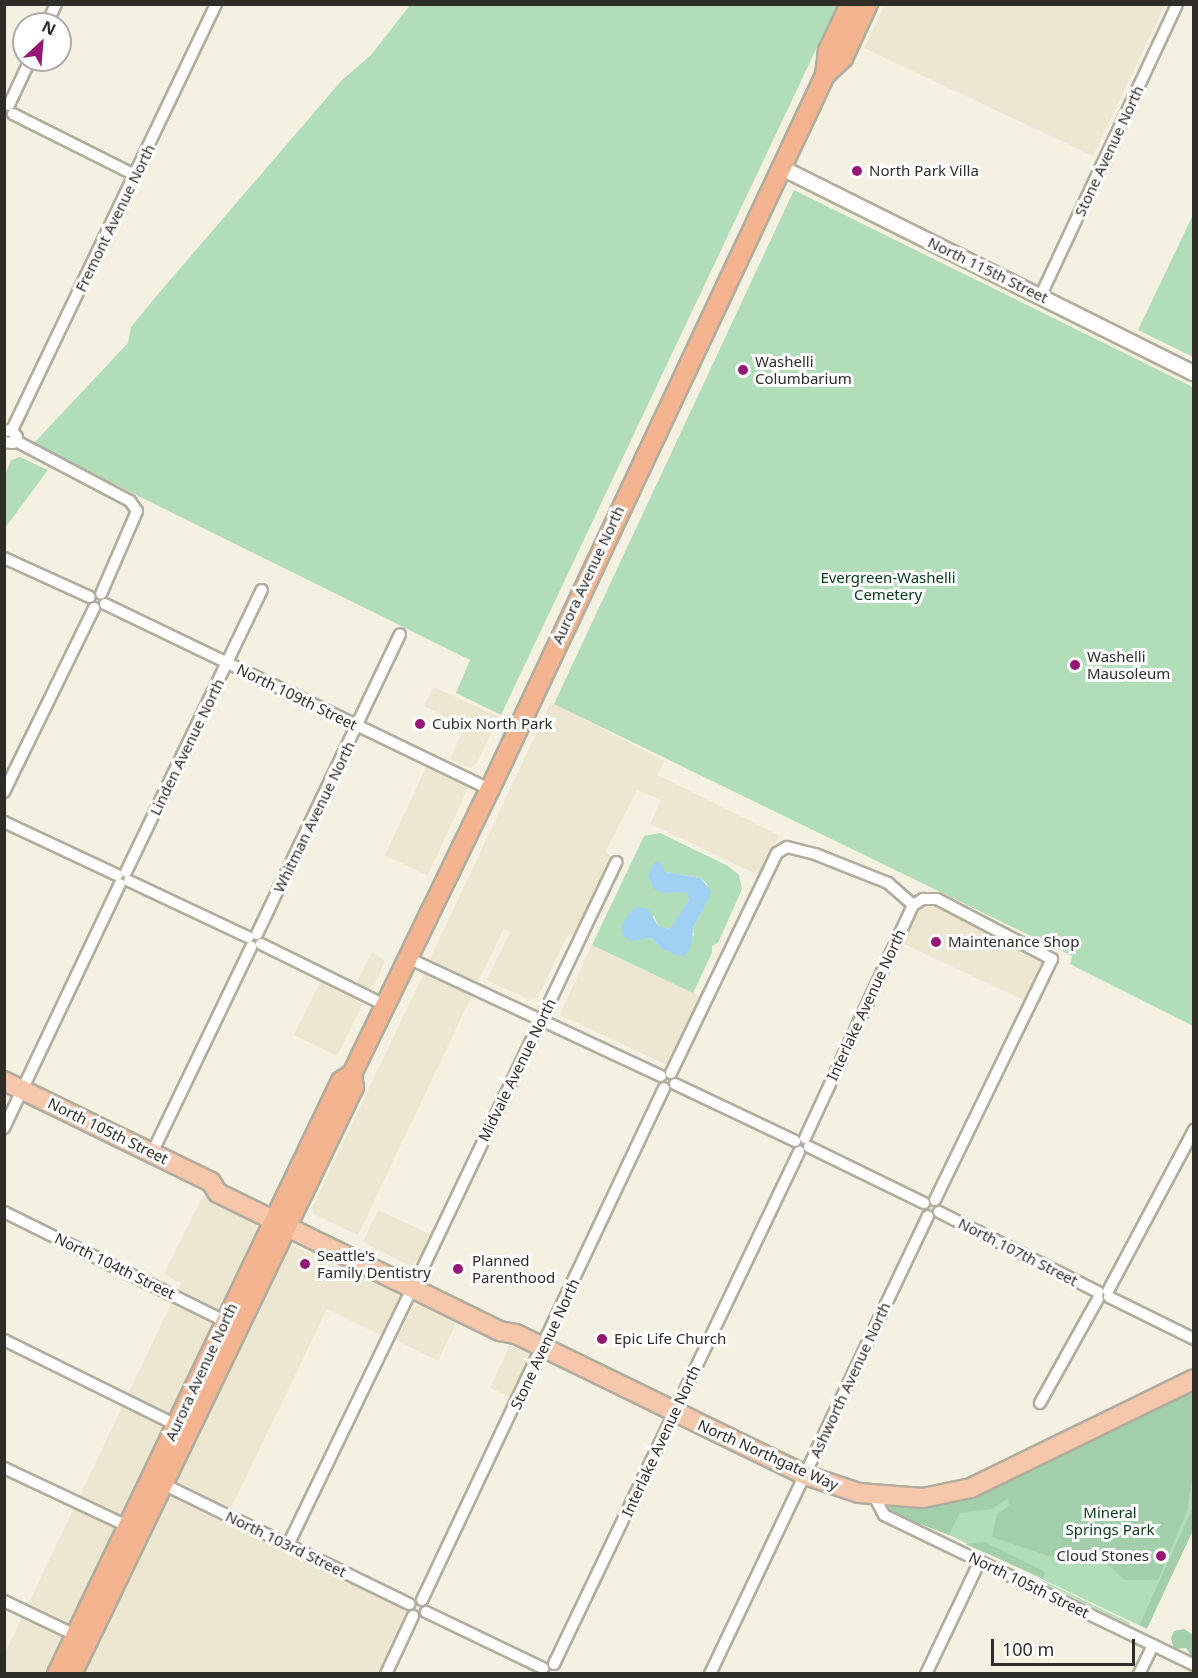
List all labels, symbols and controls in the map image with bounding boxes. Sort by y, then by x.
north arrow [12,12,72,72]
text: N [38,15,60,40]
street label: Stone Avenue North [1071,83,1147,219]
street label: Fremont Avenue North [71,141,159,295]
place label: North Park Villa [869,162,979,180]
marker: North Park Villa [850,164,864,178]
street label: North 115th Street [925,233,1051,307]
place label: Washelli Columbarium [755,352,852,387]
marker: Washelli Columbarium [736,363,750,377]
street label: Aurora Avenue North [548,503,628,647]
park label: Evergreen-Washelli Cemetery [820,568,956,603]
place label: Washelli Mausoleum [1087,647,1170,682]
marker: Washelli Mausoleum [1068,658,1082,672]
street label: North 109th Street [234,660,360,734]
street label: Linden Avenue North [146,676,228,818]
place label: Cubix North Park [432,715,553,733]
marker: Cubix North Park [413,717,427,731]
street label: Whitman Avenue North [270,738,358,896]
street label: Interlake Avenue North [823,926,909,1084]
place label: Maintenance Shop [948,933,1079,951]
marker: Maintenance Shop [929,935,943,949]
street label: Midvale Avenue North [475,996,559,1144]
street label: North 105th Street [45,1094,171,1168]
street label: North 107th Street [955,1214,1081,1290]
street label: North 104th Street [52,1229,178,1303]
place label: Seattle's Family Dentistry [317,1246,431,1281]
place label: Planned Parenthood [472,1251,555,1286]
marker: Seattle's Family Dentistry [298,1257,312,1271]
marker: Planned Parenthood [449,1260,467,1278]
street label: Stone Avenue North [507,1276,583,1412]
street label: Ashworth Avenue North [806,1299,894,1461]
street label: Aurora Avenue North [161,1300,241,1444]
place label: Epic Life Church [614,1330,726,1348]
marker: Epic Life Church [595,1332,609,1346]
street label: Interlake Avenue North [618,1362,704,1520]
street label: North Northgate Way [695,1416,841,1494]
park label: Mineral Springs Park [1066,1503,1154,1538]
street label: North 103rd Street [223,1507,349,1581]
place label: Cloud Stones [1057,1547,1149,1565]
street label: North 105th Street [966,1548,1092,1622]
marker: Cloud Stones [1154,1549,1168,1563]
scale bar [994,1627,1138,1665]
text: 100 m [1002,1637,1054,1661]

